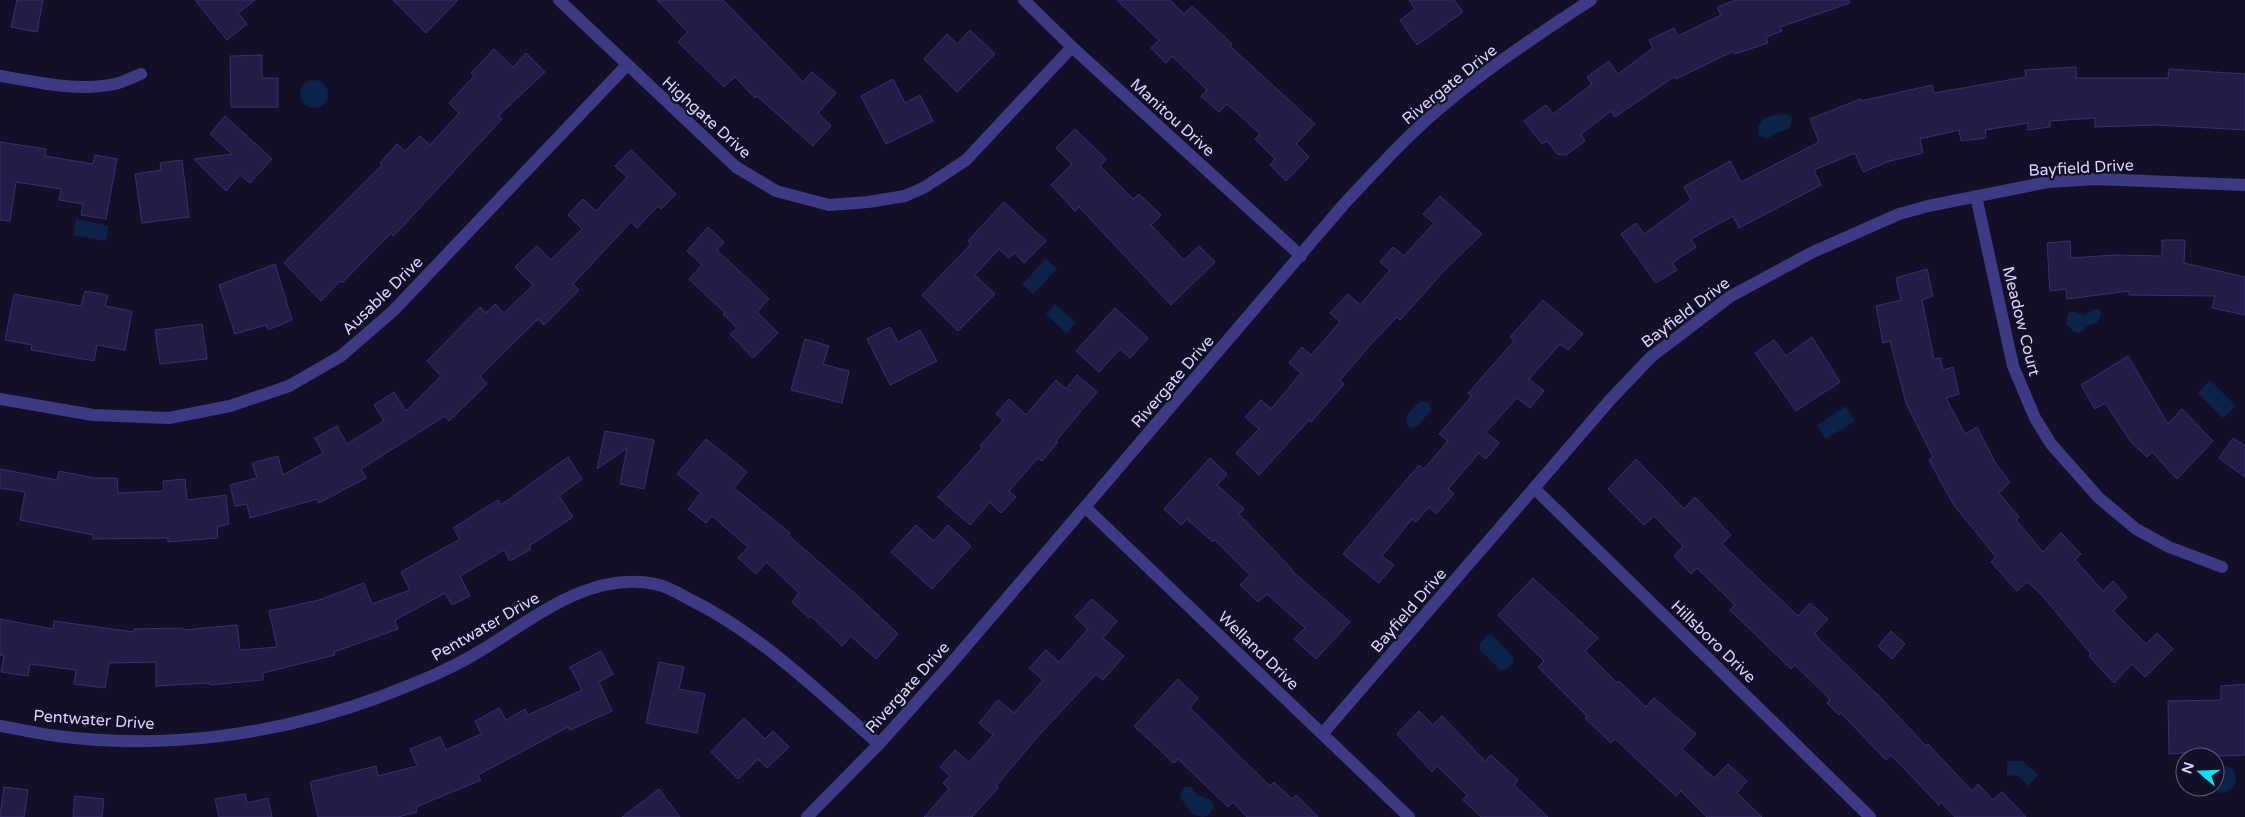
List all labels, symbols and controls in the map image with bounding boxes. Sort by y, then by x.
street label: Rivergate Drive [1398,40,1501,129]
street label: Highgate Drive [658,72,755,163]
street label: Manitou Drive [1126,74,1219,161]
street label: Bayfield Drive [2028,155,2134,181]
street label: Ausable Drive [338,252,427,339]
street label: Meadow Court [1998,264,2044,378]
street label: Bayfield Drive [1637,273,1734,353]
street label: Rivergate Drive [1127,331,1218,432]
street label: Bayfield Drive [1367,564,1451,657]
street label: Pentwater Drive [428,588,543,666]
street label: Hillsboro Drive [1667,596,1760,687]
street label: Welland Drive [1214,607,1303,694]
street label: Rivergate Drive [861,638,954,738]
street label: Pentwater Drive [33,706,155,734]
north arrow [2175,747,2225,797]
text: N [2178,760,2198,776]

